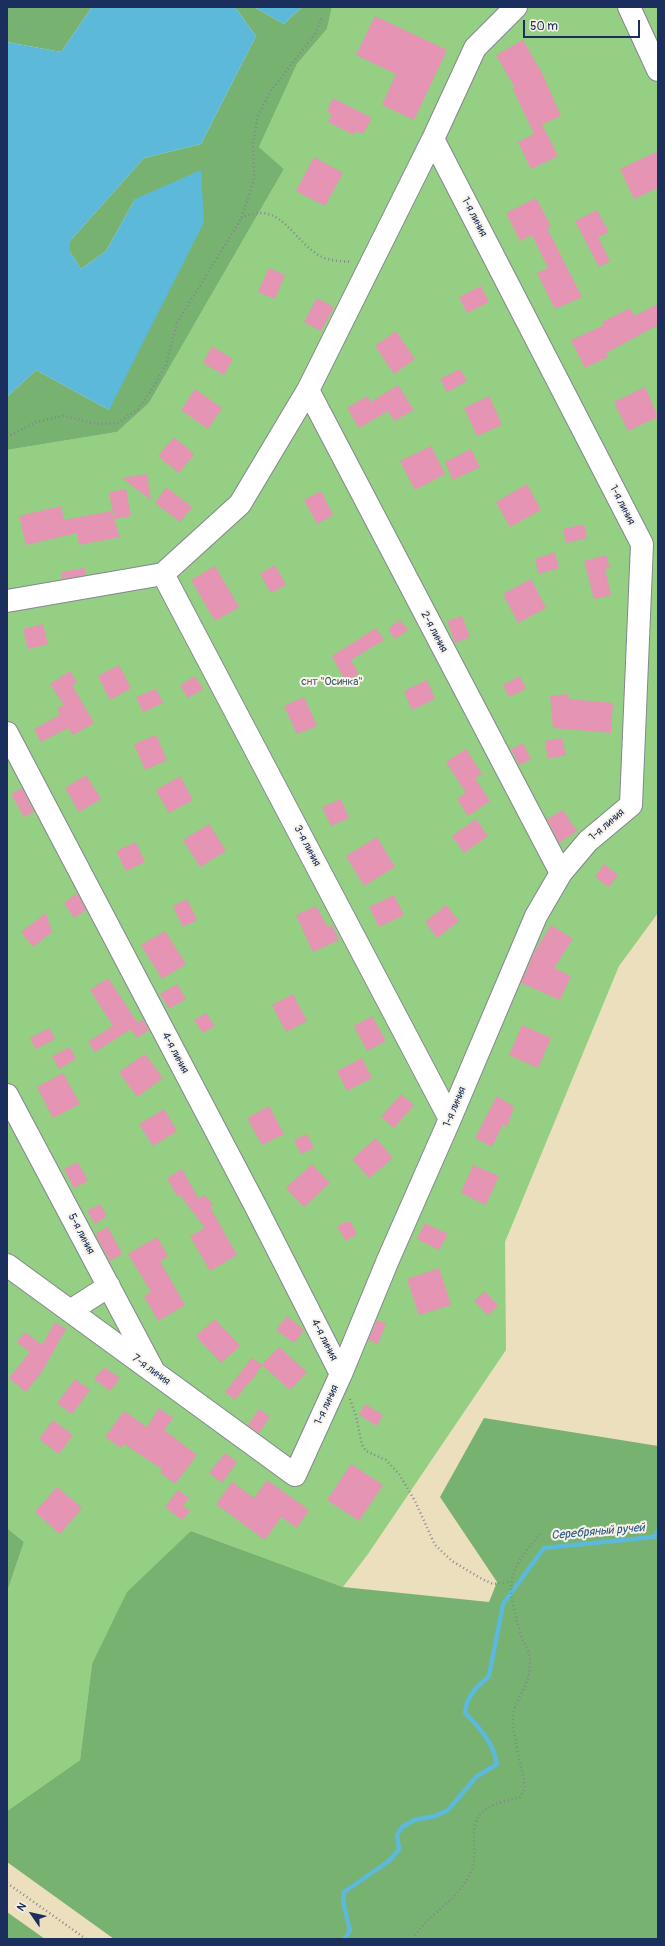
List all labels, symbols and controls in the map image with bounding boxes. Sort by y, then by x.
scale bar [525,12,642,38]
text: 50 m [530,19,558,34]
street label: 1-я линия [458,195,490,239]
street label: 1-я линия [606,483,638,527]
street label: 2-я линия [418,609,450,655]
park label: снт "Осинка" [301,675,363,689]
street label: 1-я линия [587,806,627,844]
street label: 3-я линия [291,823,323,869]
street label: 4-я линия [159,1030,191,1076]
street label: 1-я линия [441,1085,469,1129]
street label: 5-я линия [65,1211,97,1257]
street label: 4-я линия [308,1317,340,1363]
street label: 7-я линия [129,1352,173,1388]
street label: 1-я линия [312,1383,342,1427]
water label: Серебряный ручей [551,1521,645,1543]
north arrow [12,1894,52,1934]
text: N [14,1900,29,1914]

